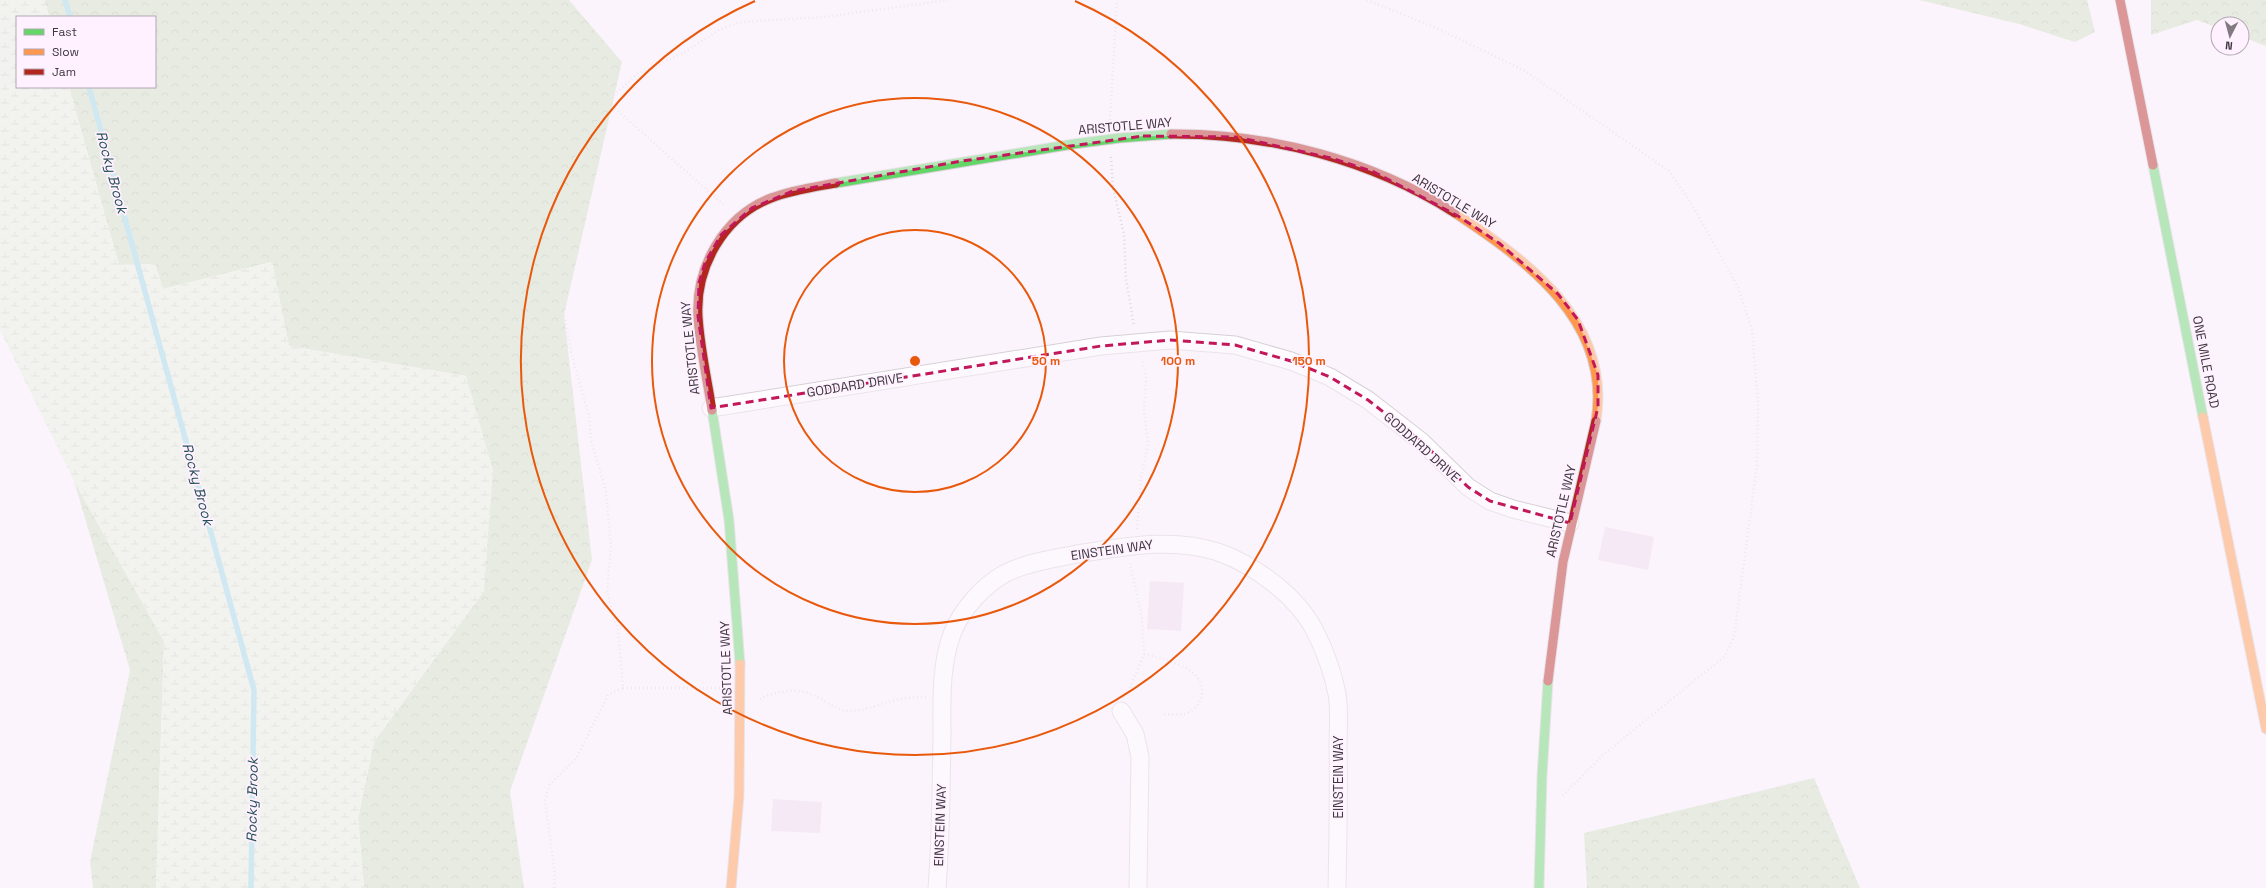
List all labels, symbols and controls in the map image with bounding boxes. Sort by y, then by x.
legend [16,16,156,88]
north arrow [2210,16,2250,56]
text: Fast [52,24,77,40]
text: N [2225,39,2233,53]
text: Slow [52,44,79,60]
text: Jam [52,64,76,80]
street label: ARISTOTLE WAY [1077,113,1173,139]
water label: Rocky Brook [92,129,132,217]
street label: ARISTOTLE WAY [1409,169,1499,233]
street label: ARISTOTLE WAY [677,300,703,396]
street label: ONE MILE ROAD [2189,314,2223,410]
text: 50 m [1032,353,1060,369]
text: 100 m [1161,353,1195,369]
text: 150 m [1292,353,1326,369]
centre of rings [908,354,922,368]
street label: GODDARD DRIVE [806,369,904,401]
street label: GODDARD DRIVE [1380,408,1464,486]
water label: Rocky Brook [178,441,218,529]
street label: ARISTOTLE WAY [1542,463,1580,559]
street label: EINSTEIN WAY [1070,536,1154,564]
street label: ARISTOTLE WAY [716,621,736,715]
street label: EINSTEIN WAY [1330,735,1347,818]
water label: Rocky Brook [242,756,262,842]
street label: EINSTEIN WAY [930,783,950,867]

